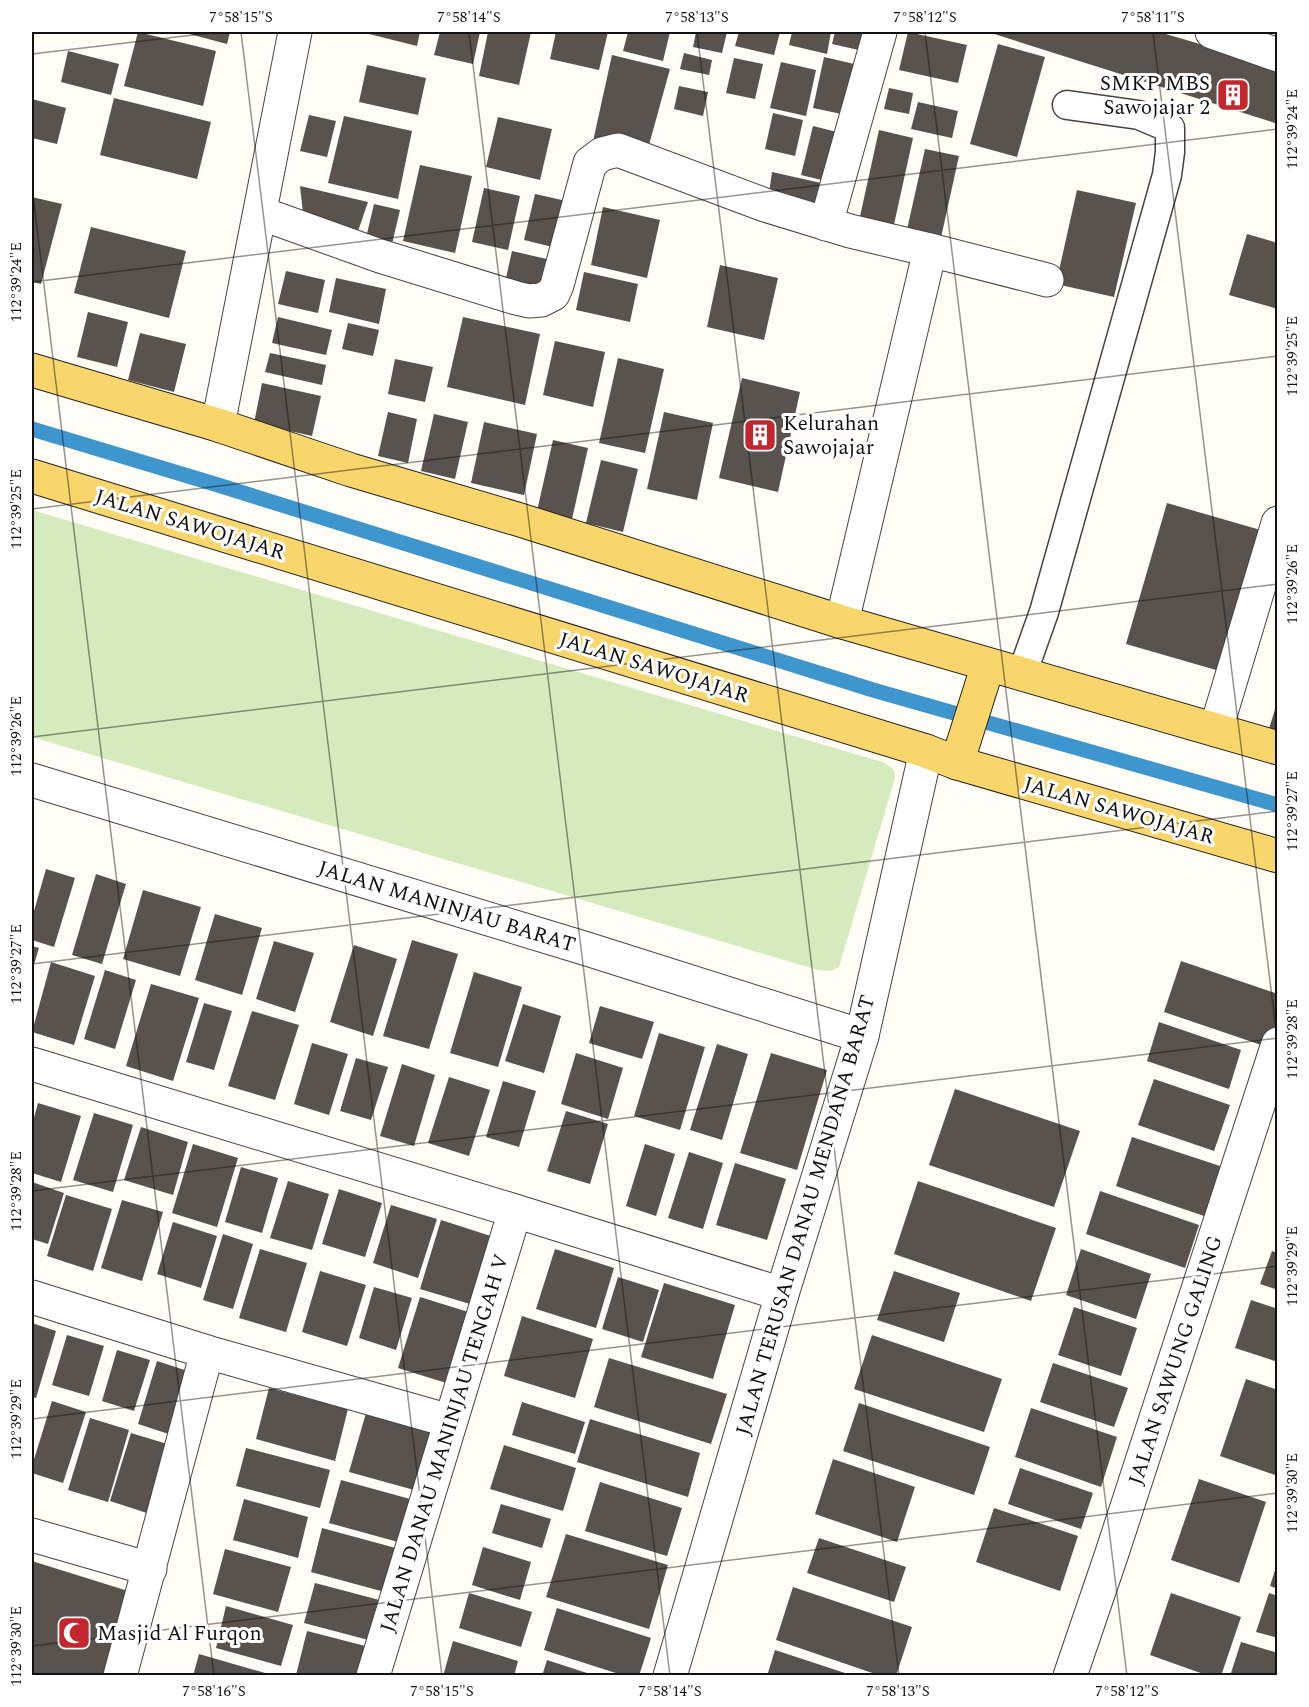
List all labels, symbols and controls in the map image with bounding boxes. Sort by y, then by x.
text: 7°58'15"S [209,6,273,29]
text: 7°58'14"S [437,6,501,29]
text: 7°58'13"S [665,6,729,29]
text: 7°58'12"S [893,6,957,29]
text: 7°58'11"S [1121,6,1185,29]
place label: SMKP MBS Sawojajar 2 [1100,68,1210,124]
building icon: SMKP MBS Sawojajar 2 [1215,77,1251,113]
text: 112°39'24"E [1281,89,1304,169]
text: 112°39'24"E [5,242,28,322]
text: 112°39'25"E [1281,316,1304,396]
place label: Kelurahan Sawojajar [783,408,879,464]
building icon: Kelurahan Sawojajar [742,417,778,453]
text: 112°39'25"E [5,469,28,549]
street label: JALAN SAWOJAJAR [91,481,289,569]
text: 112°39'26"E [1281,544,1304,624]
street label: JALAN SAWOJAJAR [555,624,753,712]
text: 112°39'26"E [5,696,28,776]
street label: JALAN SAWOJAJAR [1020,768,1218,853]
text: 112°39'27"E [1281,771,1304,851]
street label: JALAN MANINJAU BARAT [314,852,580,961]
text: 112°39'27"E [5,924,28,1004]
street label: JALAN TERUSAN DANAU MENDANA BARAT [728,991,884,1439]
text: 112°39'28"E [1281,999,1304,1079]
text: 112°39'28"E [5,1151,28,1231]
text: 112°39'29"E [1281,1226,1304,1306]
street label: JALAN SAWUNG GALING [1120,1231,1231,1489]
street label: JALAN DANAU MANINJAU TENGAH V [372,1250,518,1636]
text: 112°39'29"E [5,1379,28,1459]
text: 112°39'30"E [1281,1453,1304,1533]
text: 112°39'30"E [5,1606,28,1686]
mosque icon: Masjid Al Furqon [56,1615,92,1651]
place label: Masjid Al Furqon [97,1618,262,1650]
text: 7°58'16"S [182,1680,246,1703]
text: 7°58'15"S [410,1680,474,1703]
text: 7°58'14"S [638,1680,702,1703]
text: 7°58'13"S [866,1680,930,1703]
text: 7°58'12"S [1095,1680,1159,1703]

